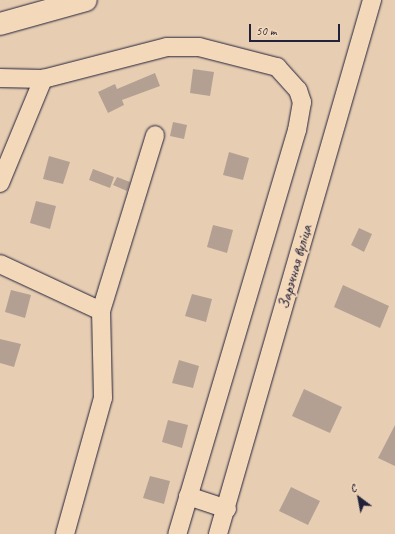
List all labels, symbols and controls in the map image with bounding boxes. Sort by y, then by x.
scale bar [251,16,342,42]
text: 50 m [256,23,276,39]
street label: Зарэчная вуліца [274,223,316,311]
north arrow [339,478,379,518]
text: С [347,480,359,495]

